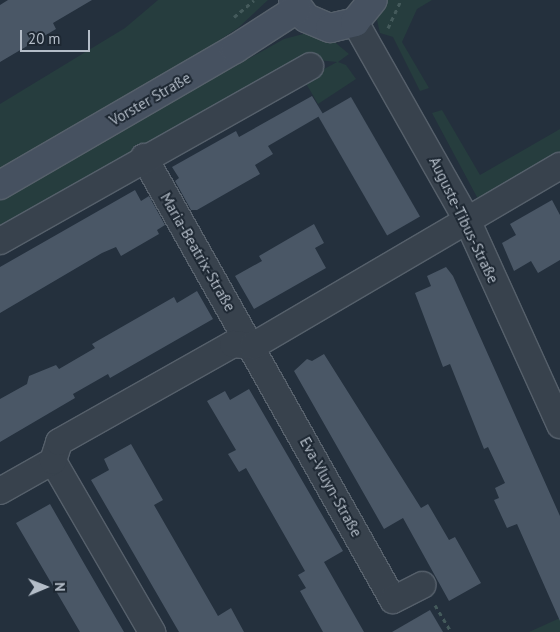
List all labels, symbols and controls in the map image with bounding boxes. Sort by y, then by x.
scale bar [22,20,92,52]
text: 20 m [28,29,61,48]
street label: Vorster Straße [106,68,194,130]
street label: Auguste-Tibus-Straße [426,154,502,286]
street label: Maria-Beatrix-Straße [157,190,239,314]
street label: Eva-Vluyn-Straße [296,434,366,540]
north arrow [20,562,70,612]
text: N [51,582,69,591]

